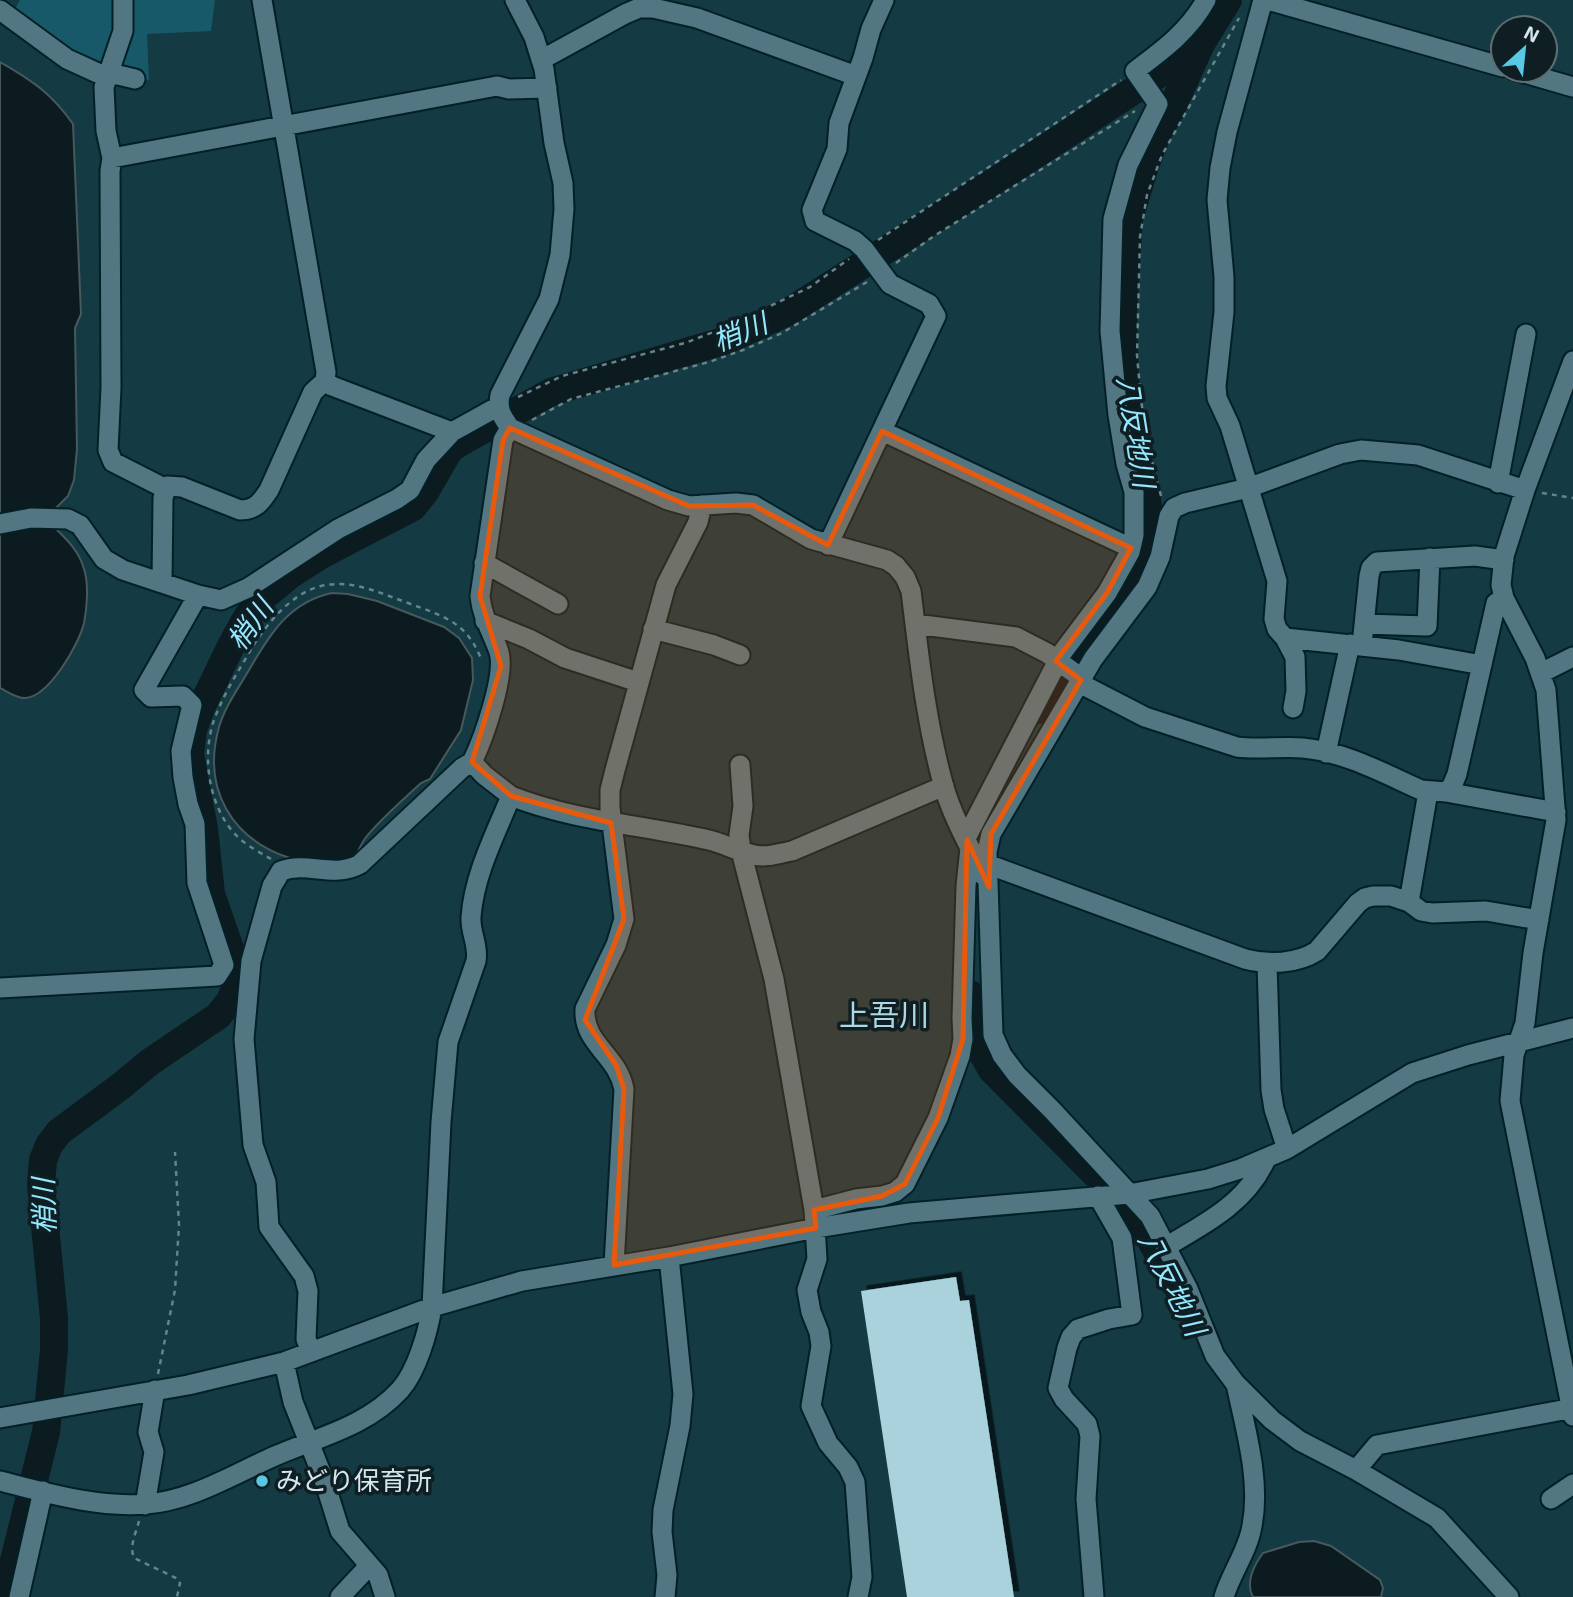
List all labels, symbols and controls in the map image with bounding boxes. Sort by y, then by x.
north arrow [1489,14,1559,84]
text: N [1521,20,1543,47]
water label: 梢川 [707,304,775,357]
water label: 八反地川 [1111,374,1163,493]
water label: 梢川 [219,588,281,656]
district label: 上吾川 [839,996,929,1032]
water label: 梢川 [25,1174,61,1235]
water label: 八反地川 [1132,1226,1215,1344]
place label: みどり保育所 [276,1464,432,1495]
marker: みどり保育所 [254,1473,270,1489]

